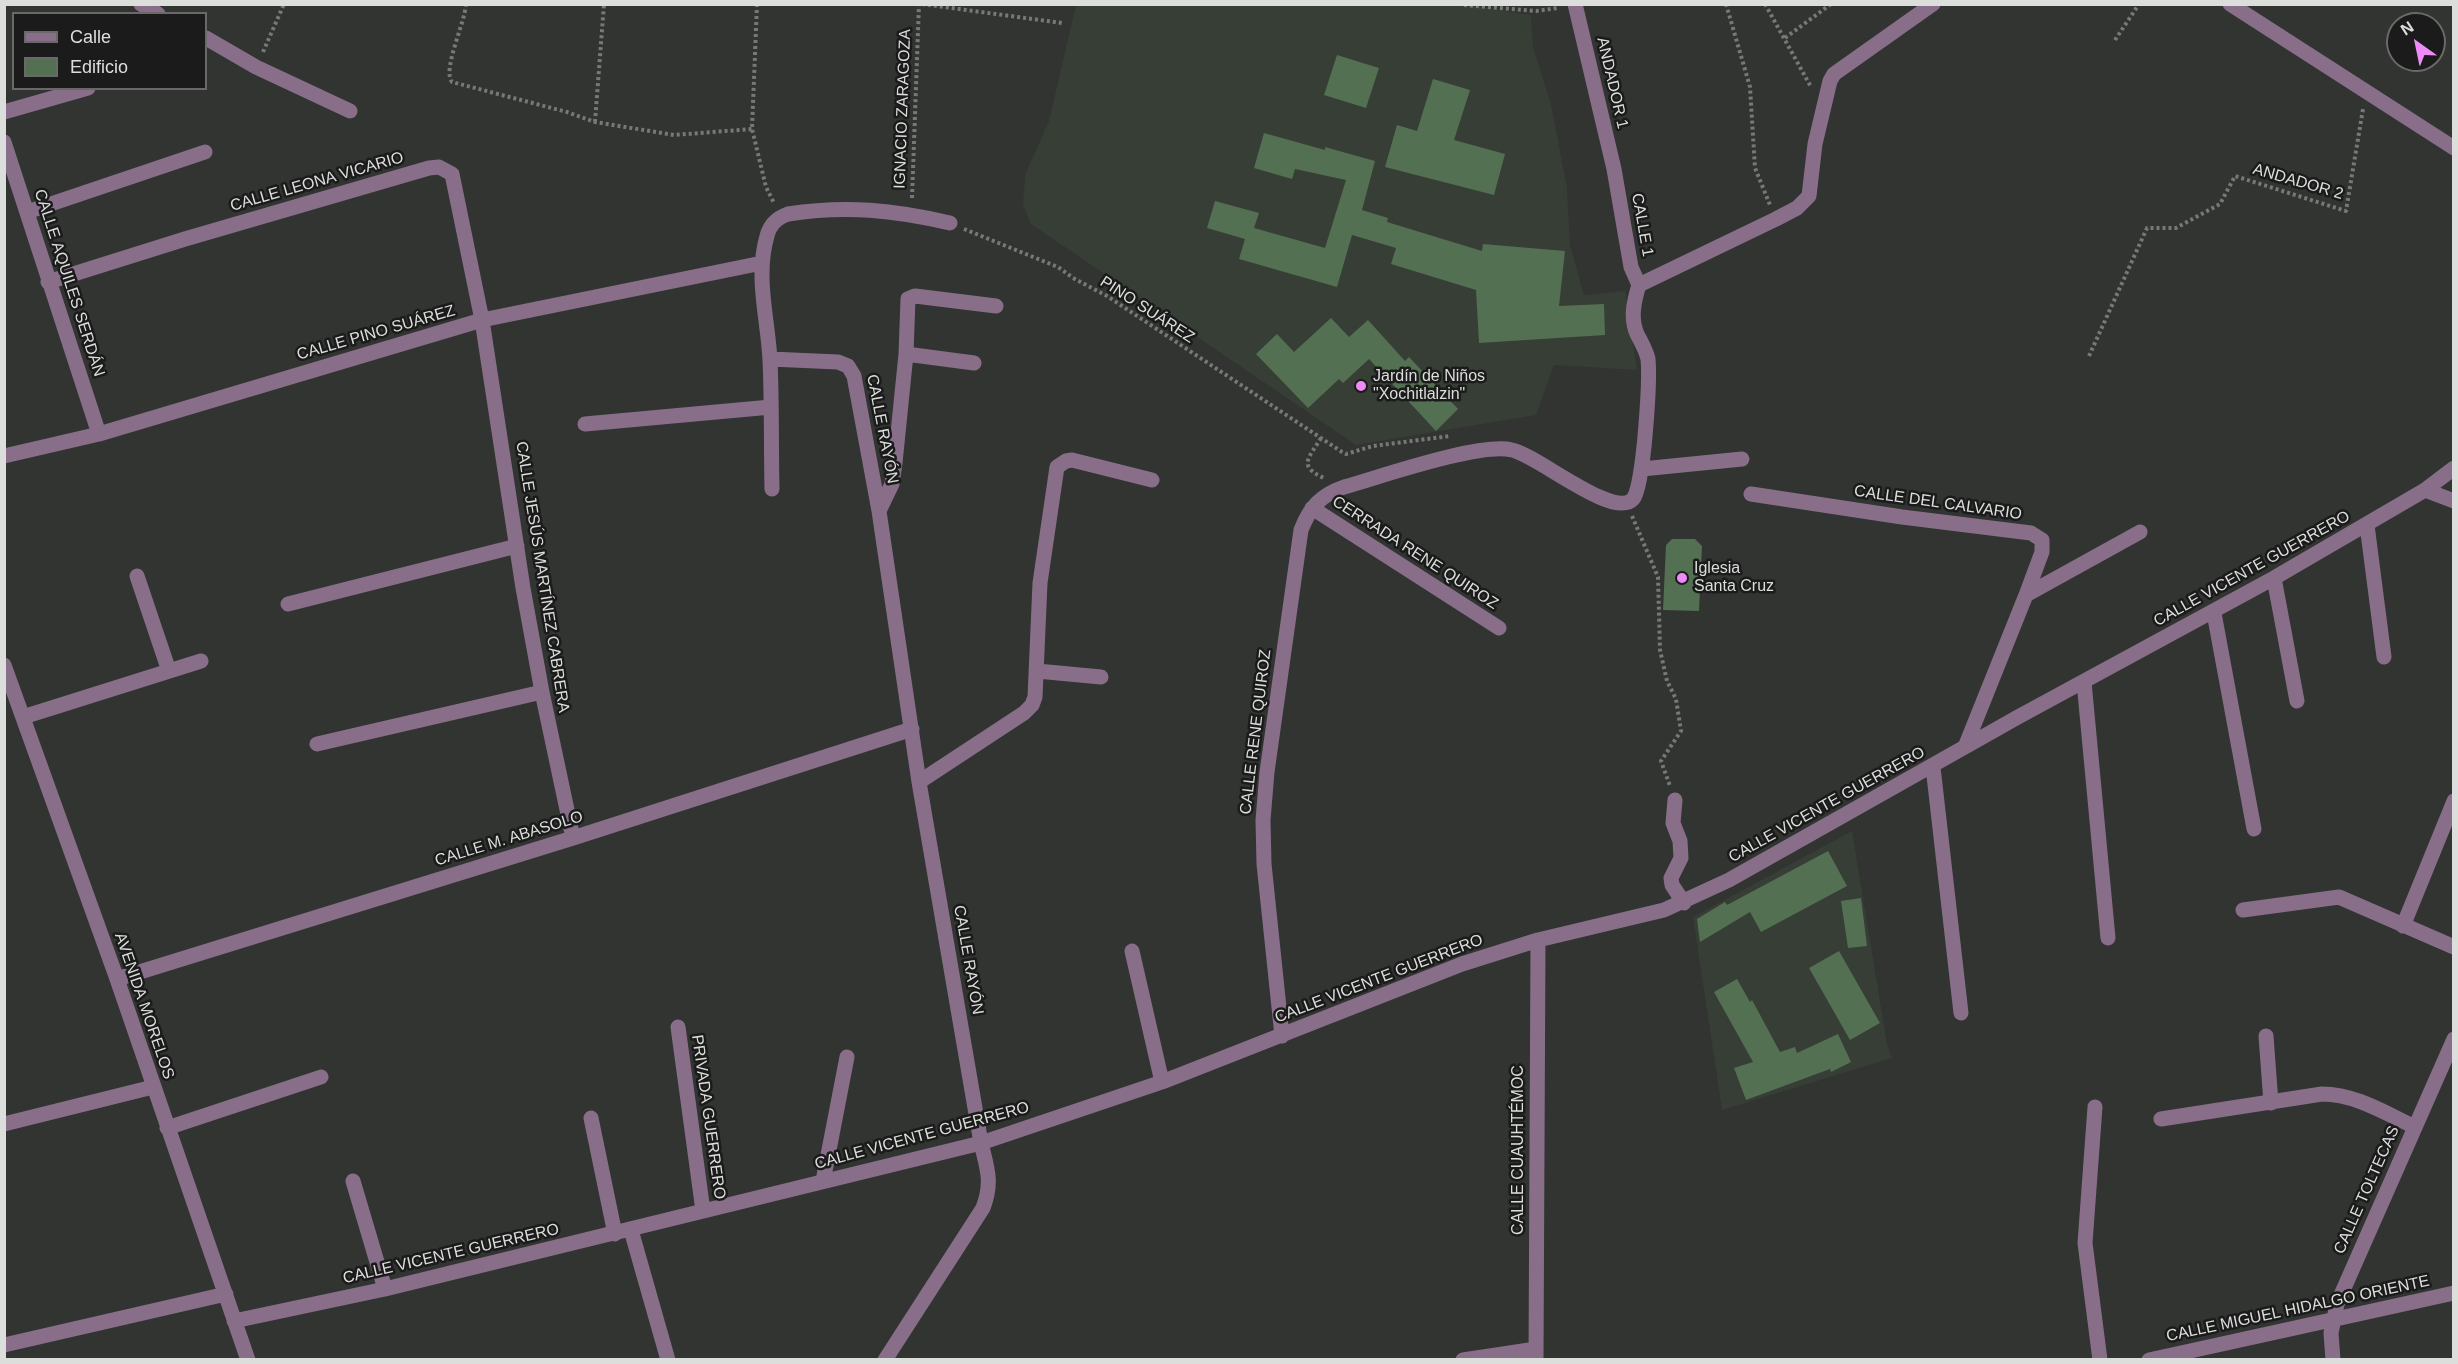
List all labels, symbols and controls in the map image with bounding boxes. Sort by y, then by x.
legend [12,12,207,90]
north arrow [2386,12,2446,72]
text: N [2398,18,2416,38]
text: Calle [70,27,111,47]
street label: IGNACIO ZARAGOZA [891,29,915,189]
street label: ANDADOR 1 [1592,35,1632,131]
text: Edificio [70,57,128,77]
street label: CALLE LEONA VICARIO [228,148,406,216]
street label: ANDADOR 2 [2250,160,2346,204]
street label: CALLE AQUILES SERDÁN [30,187,108,379]
street label: CALLE 1 [1627,192,1657,258]
street label: PINO SUÁREZ [1096,272,1198,348]
street label: CALLE PINO SUÁREZ [295,301,457,365]
place label: Jardín de Niños "Xochitlalzin" [1373,367,1485,405]
street label: CALLE RAYÓN [862,373,902,485]
marker: Jardín de Niños "Xochitlalzin" [1354,379,1368,393]
street label: CALLE JESÚS MARTÍNEZ CABRERA [511,440,573,714]
street label: CALLE DEL CALVARIO [1853,482,2023,524]
street label: CERRADA RENE QUIROZ [1329,492,1501,614]
street label: CALLE VICENTE GUERRERO [2151,507,2353,631]
place label: Iglesia Santa Cruz [1694,559,1774,597]
marker: Iglesia Santa Cruz [1675,571,1689,585]
street label: CALLE RENE QUIROZ [1236,648,1276,816]
street label: CALLE VICENTE GUERRERO [1726,743,1928,867]
street label: CALLE M. ABASOLO [433,807,585,871]
street label: CALLE RAYÓN [949,904,987,1016]
street label: AVENIDA MORELOS [110,930,178,1082]
street label: CALLE VICENTE GUERRERO [1272,930,1486,1028]
street label: PRIVADA GUERRERO [687,1033,729,1201]
street label: CALLE CUAUHTÉMOC [1509,1065,1529,1235]
street label: CALLE VICENTE GUERRERO [813,1098,1031,1174]
street label: CALLE TOLTECAS [2330,1123,2404,1257]
street label: CALLE VICENTE GUERRERO [341,1220,561,1288]
street label: CALLE MIGUEL HIDALGO ORIENTE [2165,1272,2431,1346]

